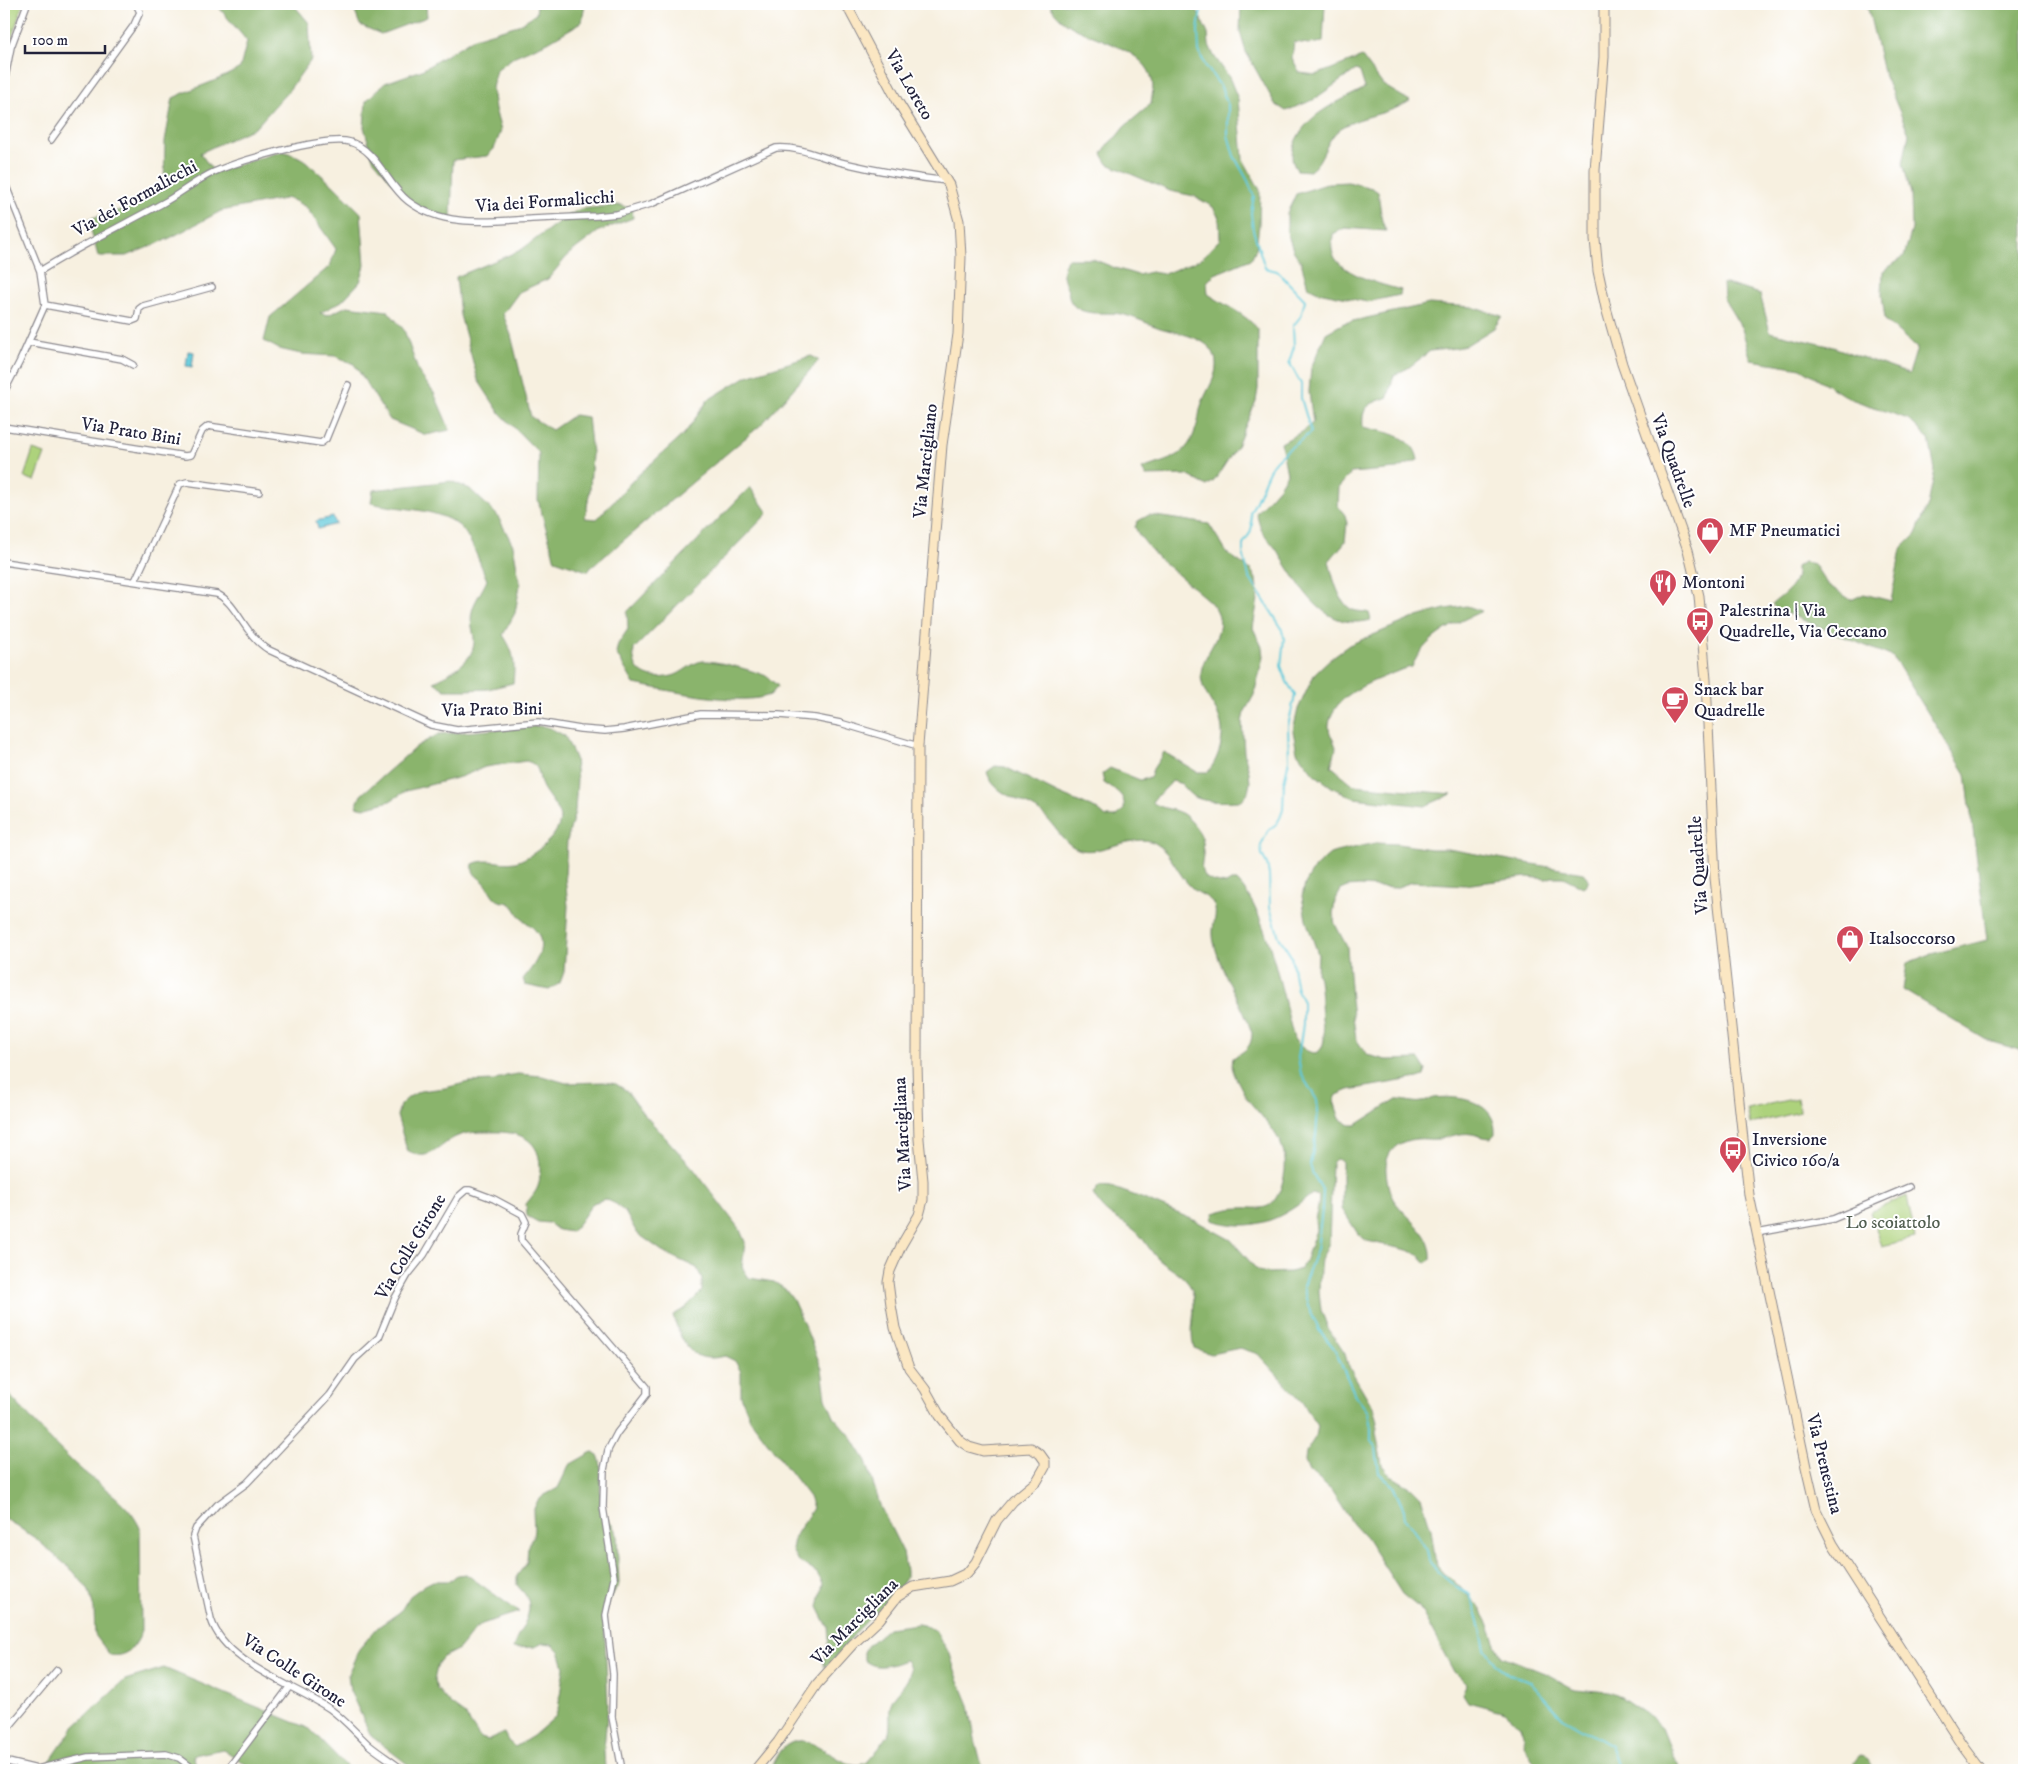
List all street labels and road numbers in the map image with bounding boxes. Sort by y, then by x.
street label: Via Loreto [880,45,938,124]
street label: Via dei Formalicchi [68,156,201,243]
street label: Via dei Formalicchi [474,186,615,218]
street label: Via Marcigliano [909,402,943,520]
street label: Via Quadrelle [1645,410,1700,511]
street label: Via Prato Bini [79,413,182,451]
street label: Via Prato Bini [441,698,542,722]
street label: Via Quadrelle [1685,815,1713,916]
street label: Via Marcigliana [889,1076,917,1193]
street label: Via Colle Girone [370,1190,451,1305]
street label: Via Prenestina [1801,1411,1847,1517]
street label: Via Marcigliana [806,1574,903,1671]
street label: Via Colle Girone [237,1629,350,1713]

